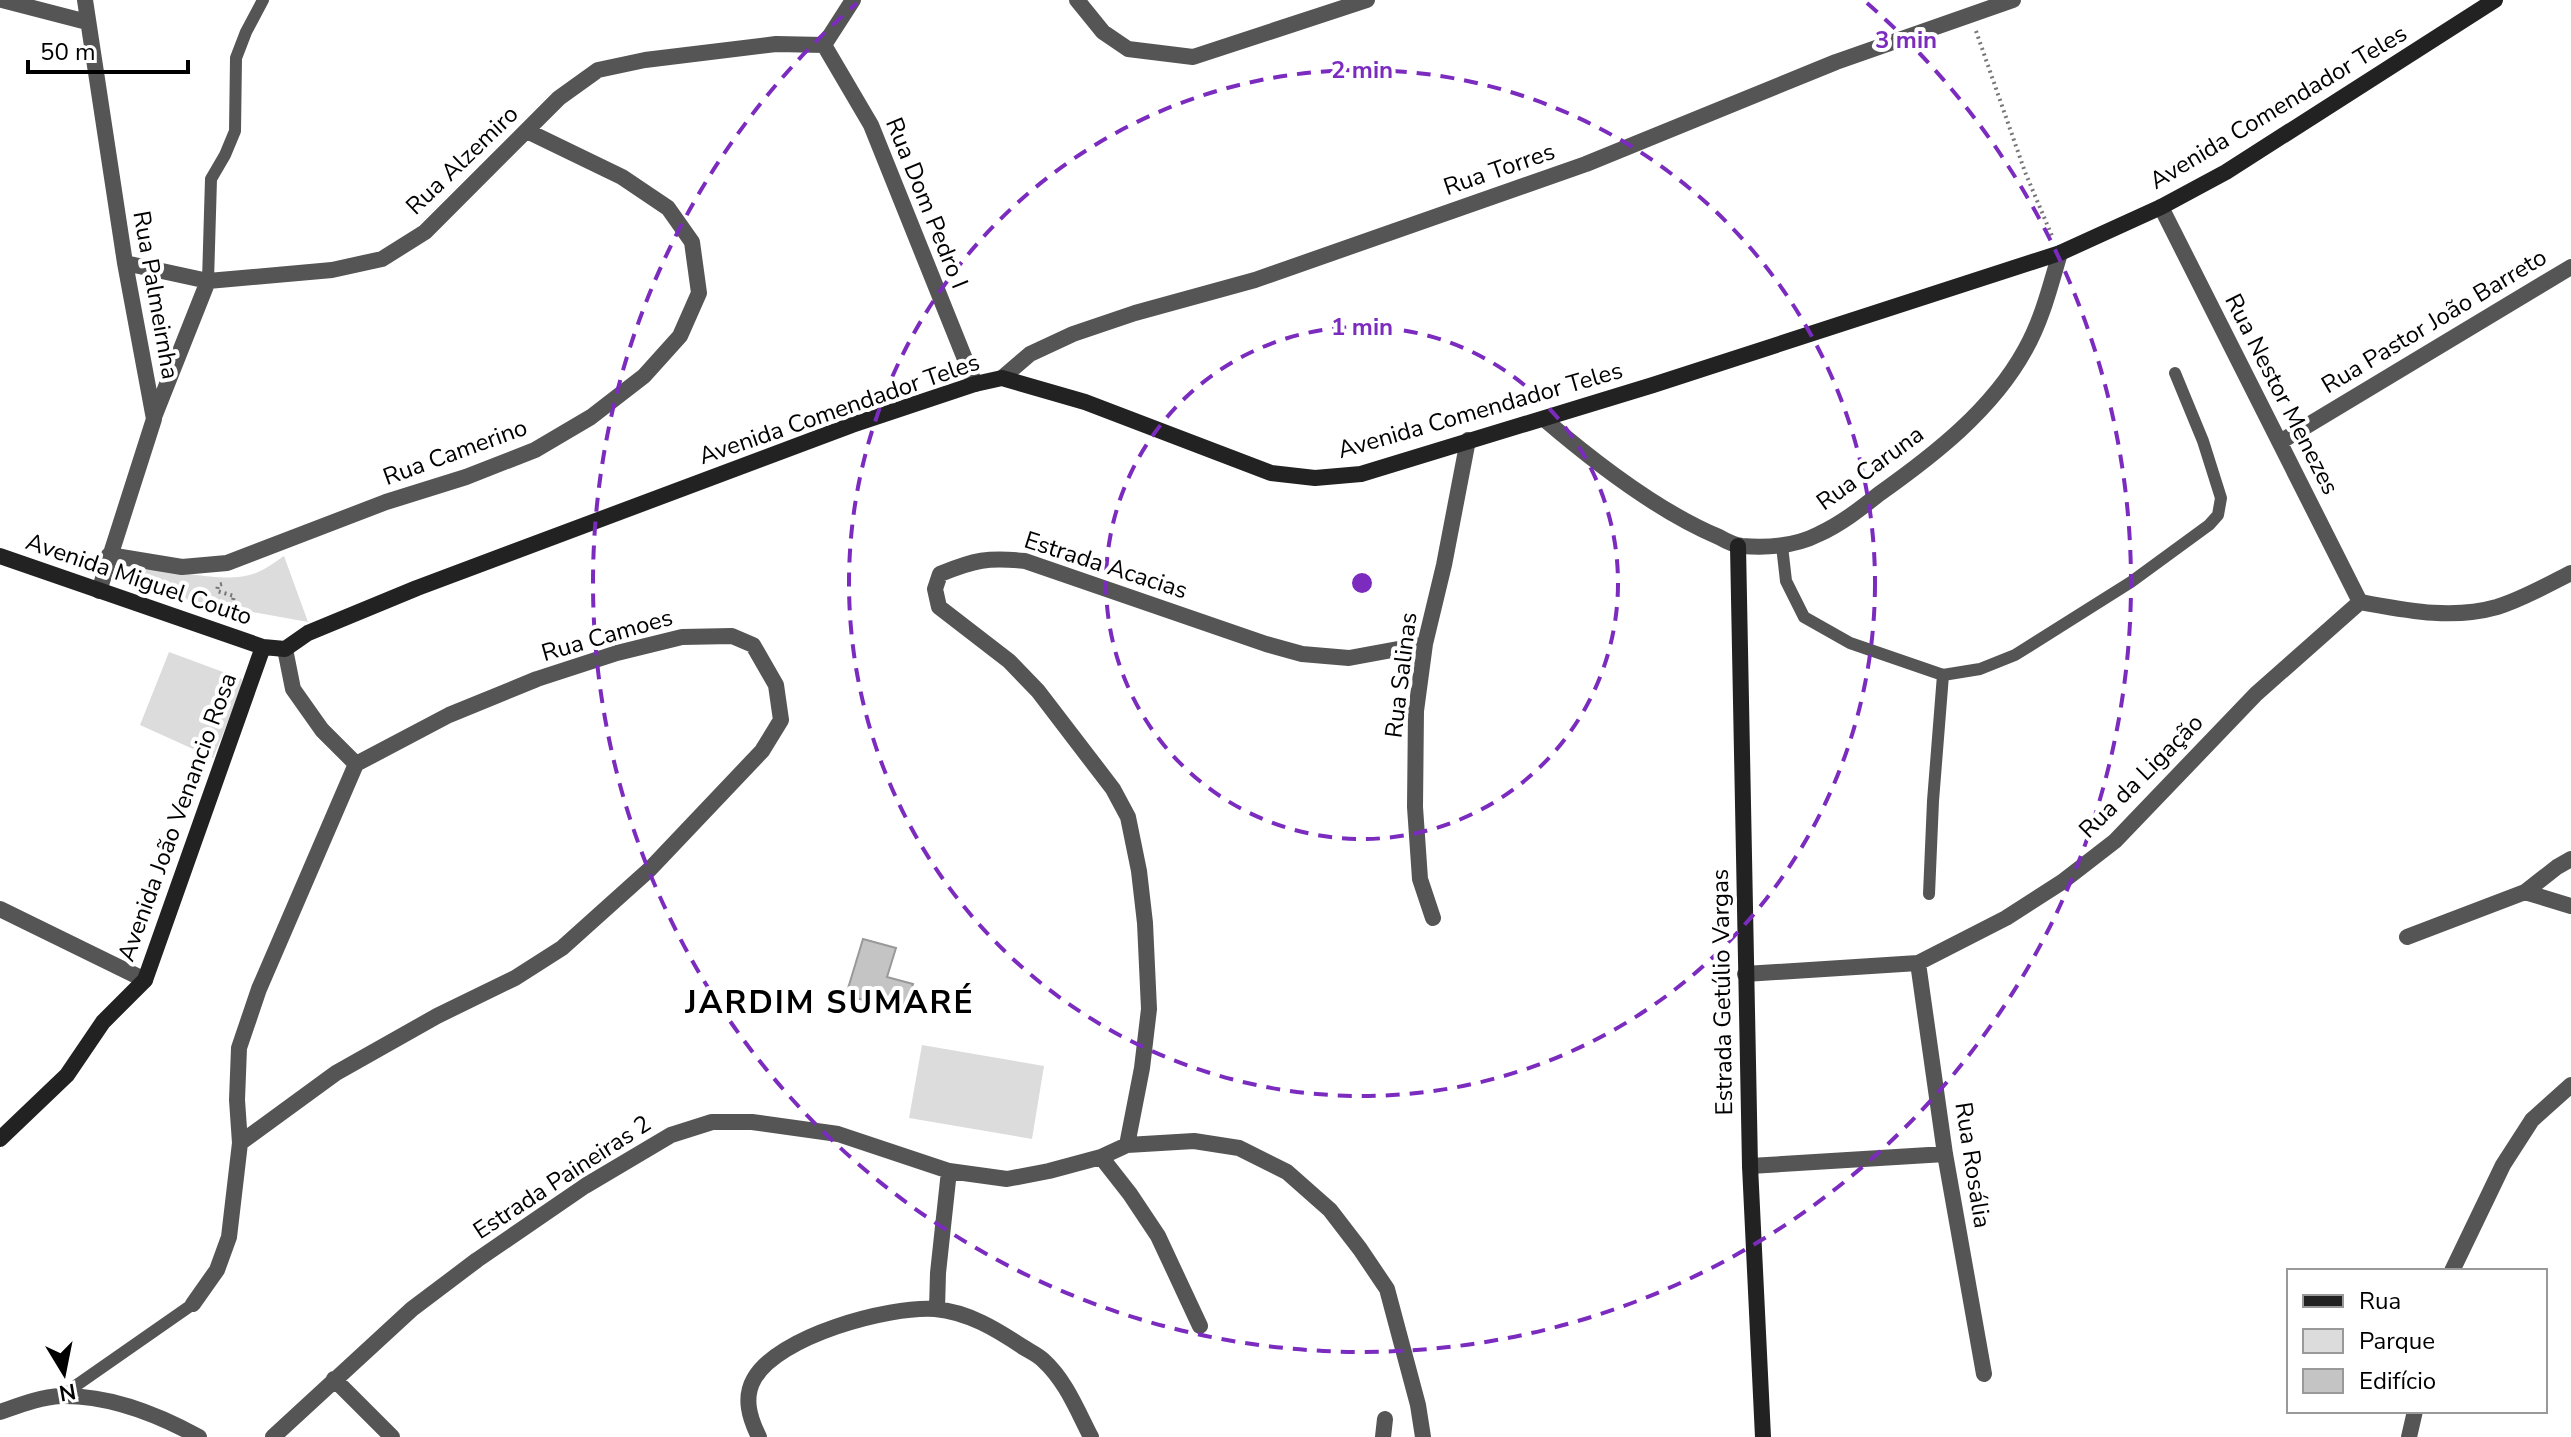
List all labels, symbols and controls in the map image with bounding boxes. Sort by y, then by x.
street label: Avenida Comendador Teles [2143,17,2413,197]
scale bar [28,24,188,74]
text: 3 min [1875,24,1937,56]
text: 50 m [40,36,96,68]
text: 2 min [1331,54,1393,86]
street label: Rua Alzemiro [399,98,525,222]
street label: Rua Dom Pedro I [878,113,976,293]
street label: Rua Torres [1439,135,1559,203]
street label: Rua Palmeirnha [125,208,187,382]
street label: Rua Pastor João Barreto [2315,241,2553,401]
street label: Rua Nestor Menezes [2217,288,2347,500]
text: 1 min [1331,311,1393,343]
street label: Avenida Comendador Teles [694,346,984,472]
street label: Avenida Comendador Teles [1334,354,1626,466]
street label: Rua Camerino [378,411,532,493]
street label: Rua Caruna [1810,418,1930,518]
street label: Estrada Acacias [1020,524,1192,606]
street label: Avenida Miguel Couto [22,525,256,633]
centre of rings [1348,569,1376,597]
street label: Rua Camoes [538,601,676,669]
street label: Rua Salinas [1377,610,1425,740]
street label: Avenida João Venancio Rosa [110,668,244,966]
street label: Rua da Ligação [2072,707,2210,845]
street label: Estrada Getúlio Vargas [1704,868,1740,1116]
district label: JARDIM SUMARÉ [684,981,975,1024]
street label: Rua Rosália [1947,1100,1999,1230]
street label: Estrada Paineiras 2 [467,1108,657,1246]
legend [2287,1269,2547,1413]
text: Rua [2359,1285,2401,1317]
text: Parque [2359,1325,2435,1357]
north arrow [24,1333,104,1413]
text: Edifício [2359,1365,2436,1397]
text: N [57,1376,78,1408]

